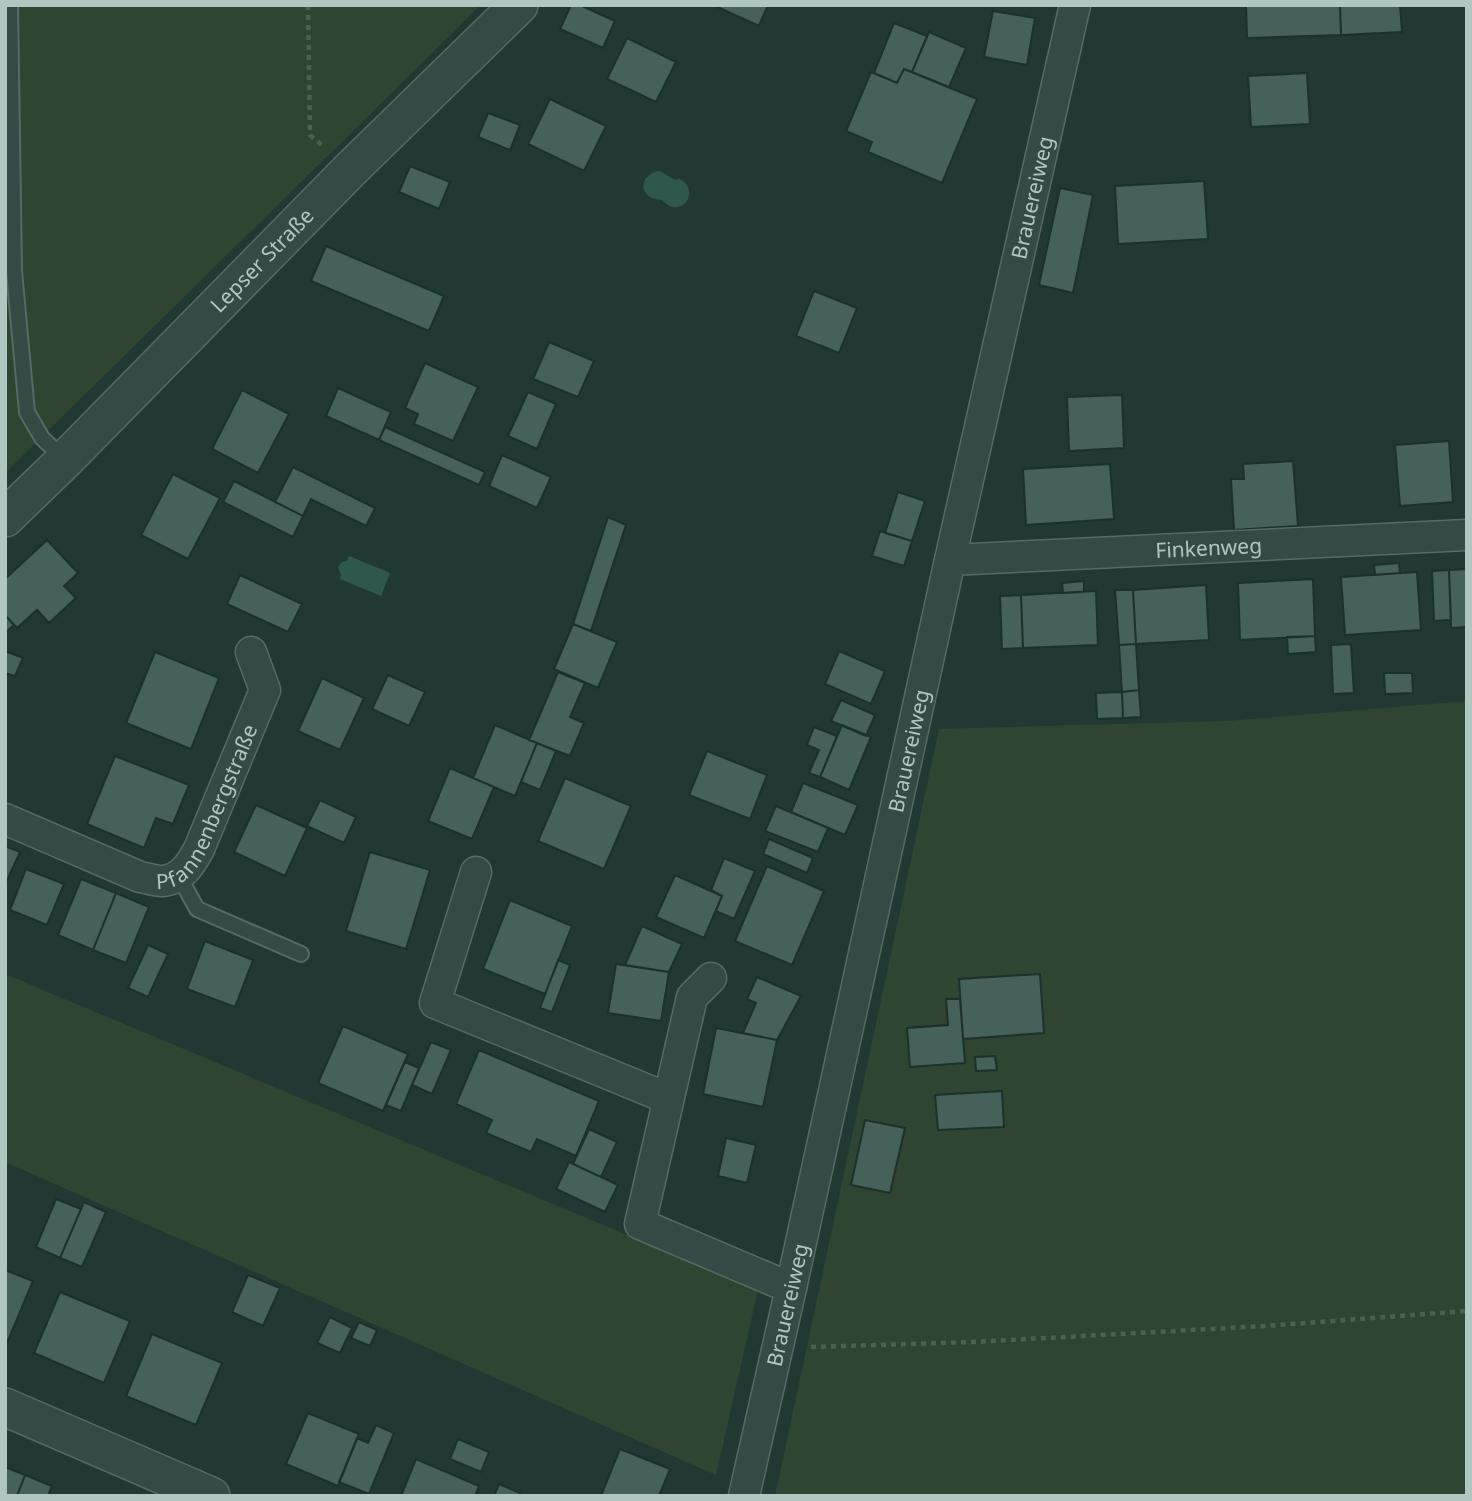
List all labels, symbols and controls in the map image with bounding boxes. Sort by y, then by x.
street label: Brauereiweg [1004,133,1059,262]
street label: Lepser Straße [204,202,319,318]
street label: Finkenweg [1155,531,1263,564]
street label: Brauereiweg [881,687,935,815]
street label: Pfannenbergstraße [155,720,263,895]
street label: Brauereiweg [760,1241,814,1369]

